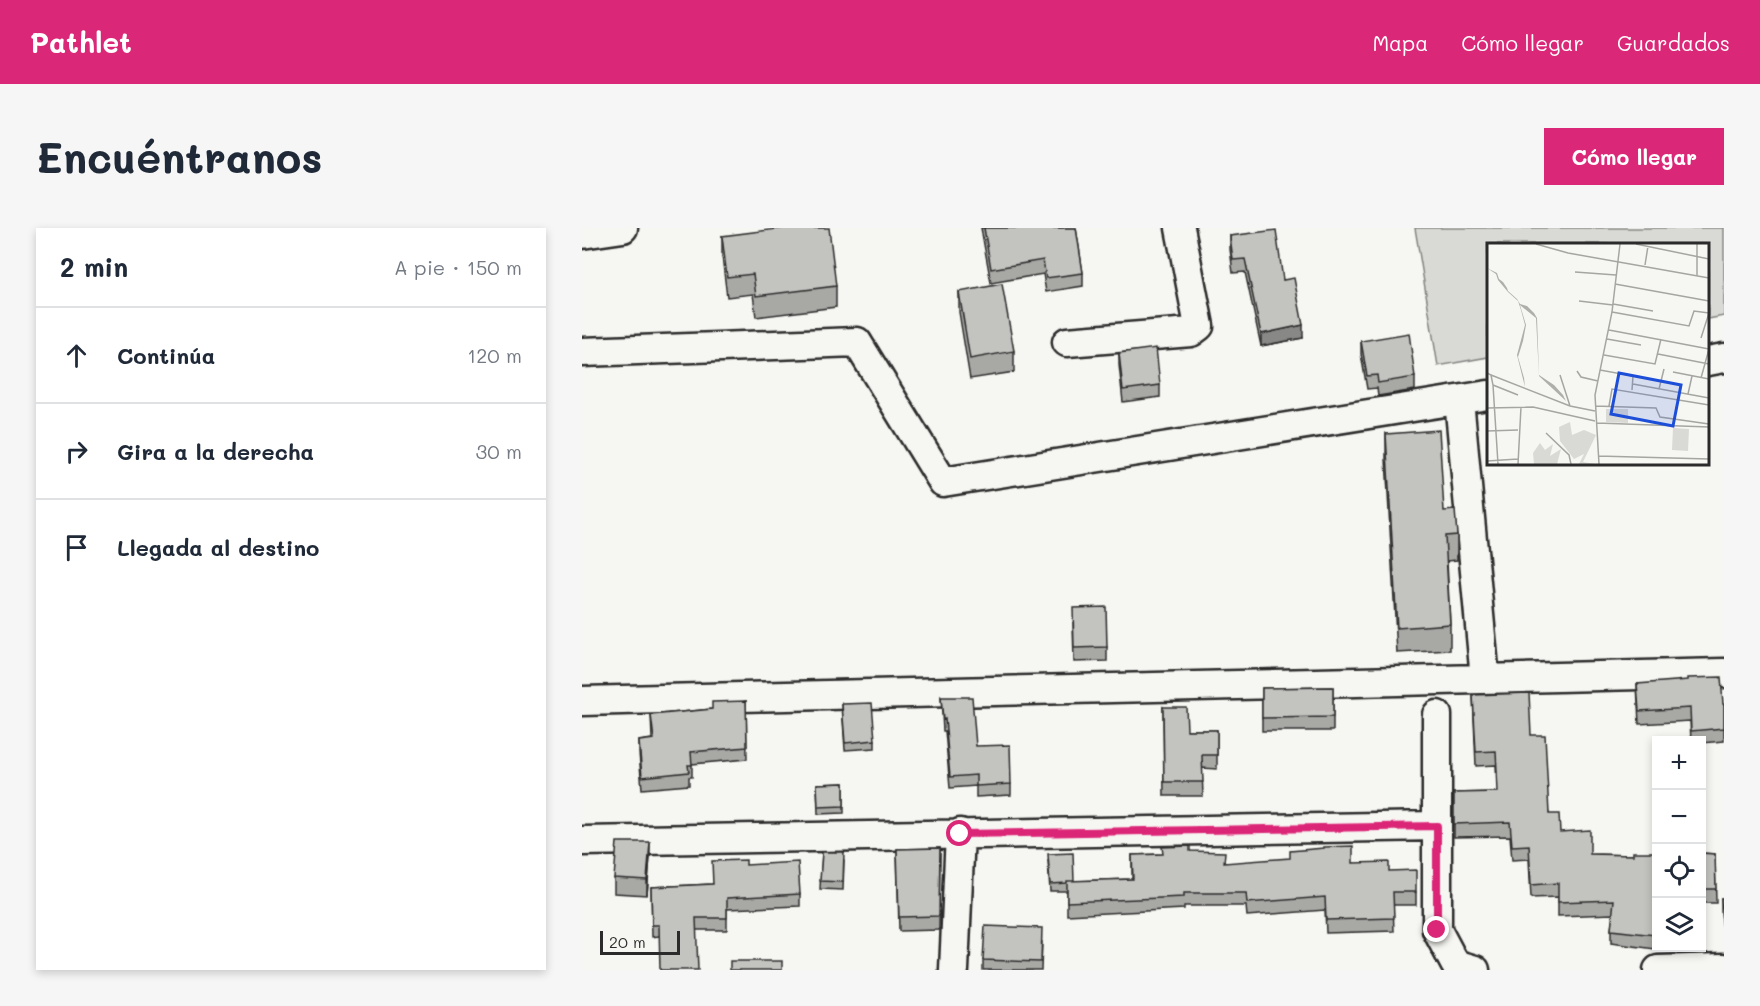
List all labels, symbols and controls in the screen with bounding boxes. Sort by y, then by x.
text: Pathlet [30,24,132,60]
text: Mapa [1372,29,1428,56]
text: Cómo llegar [1461,29,1584,56]
text: Guardados [1617,29,1730,56]
button: Cómo llegar [1544,128,1724,185]
text: Encuéntranos [36,129,322,184]
inset map [1487,243,1709,465]
text: 2 min [60,250,128,284]
text: A pie · 150 m [394,254,522,280]
icon: ahead [60,339,93,372]
text: Continúa [117,341,215,370]
text: 120 m [467,342,522,368]
icon: right [60,435,93,468]
text: Gira a la derecha [117,437,314,466]
text: 30 m [476,438,522,464]
icon: arrive [60,531,93,564]
text: Llegada al destino [117,533,319,562]
map controls [1652,736,1706,952]
button: + [1652,736,1706,790]
button: − [1652,790,1706,844]
route start [946,820,972,846]
button: locate [1652,844,1706,898]
button: layers [1652,898,1706,952]
route end [1423,916,1449,942]
scale bar [600,928,680,956]
text: 20 m [609,931,646,952]

